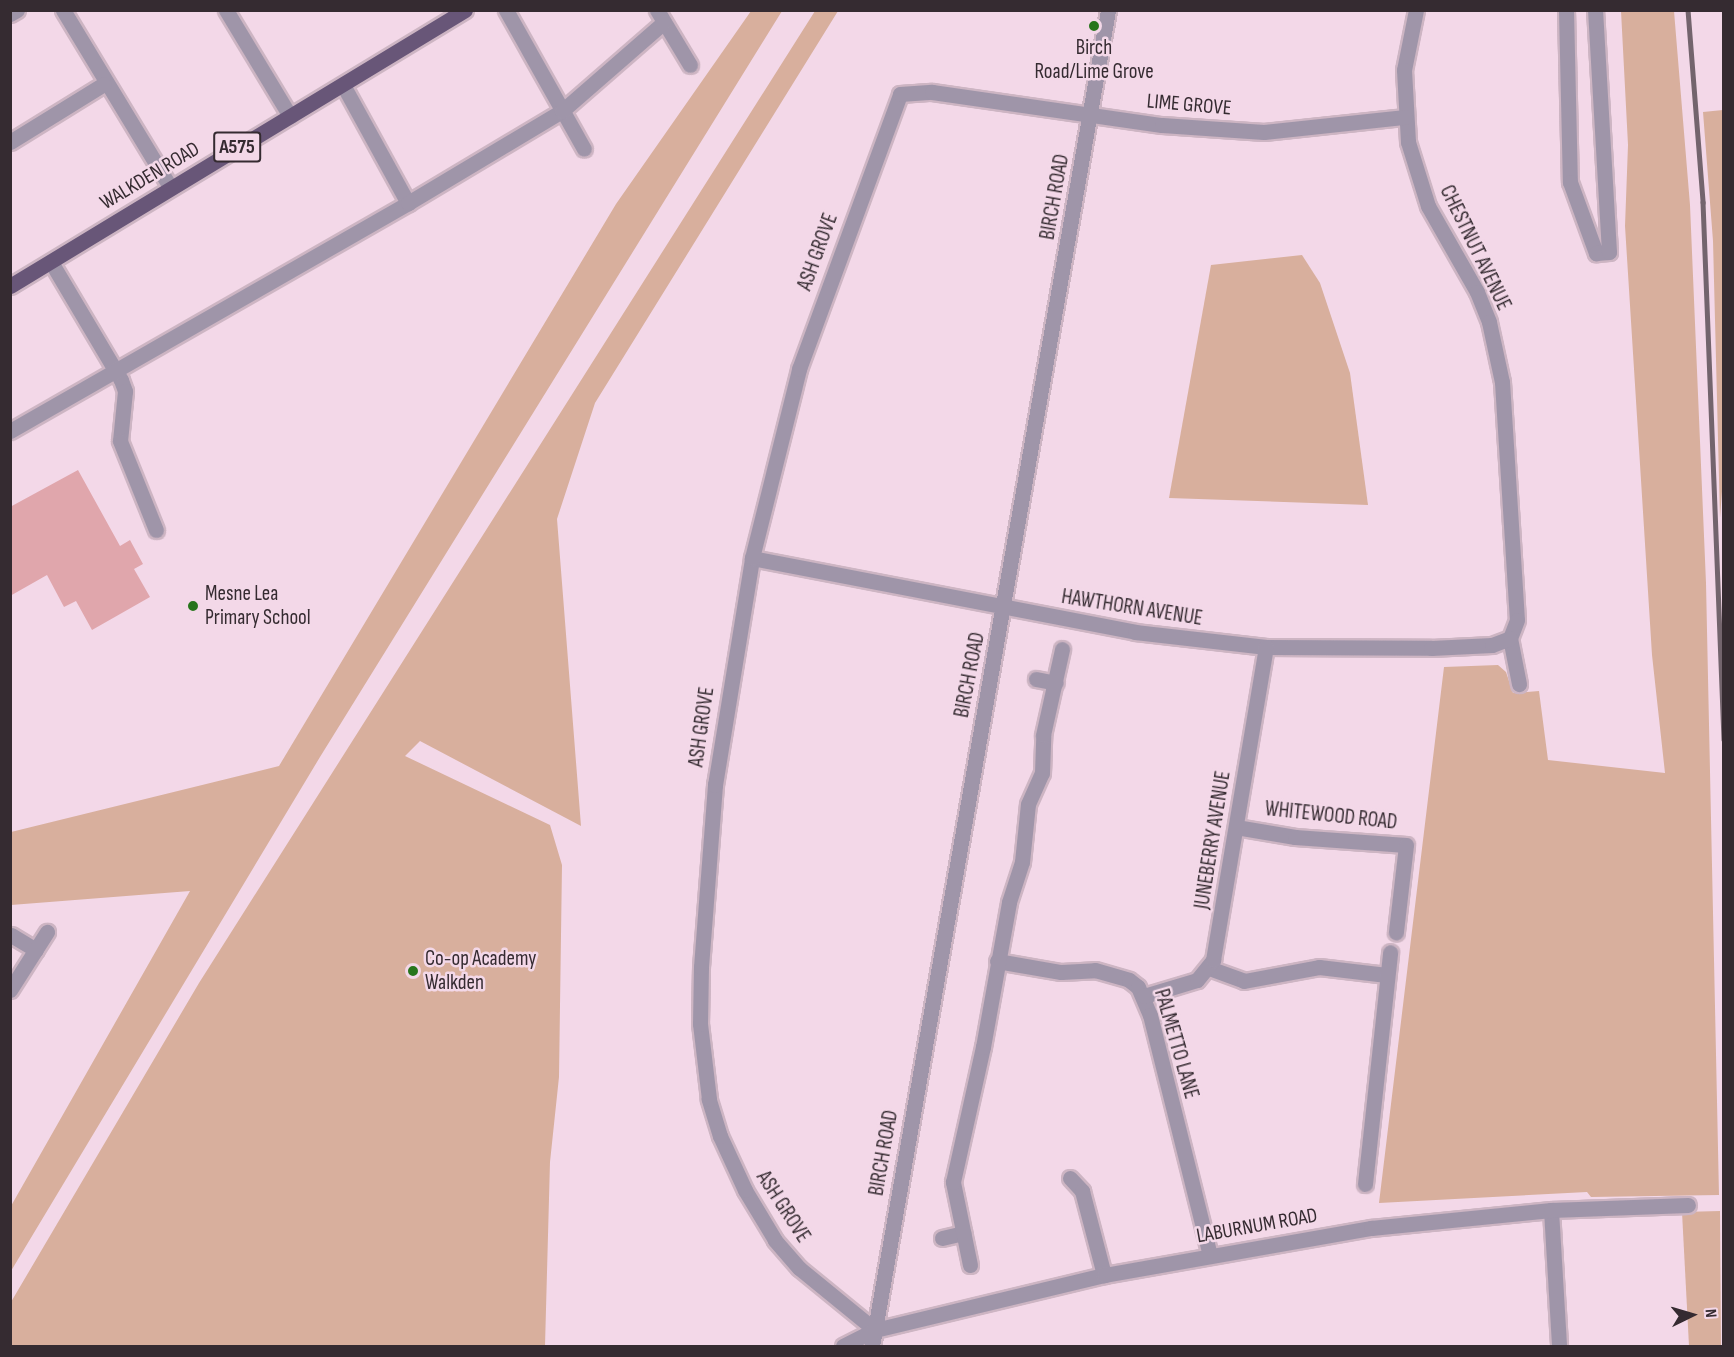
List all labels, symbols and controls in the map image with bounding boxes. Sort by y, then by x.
marker: Birch Road/Lime Grove [1087,19,1101,33]
place label: Birch Road/Lime Grove [1034,35,1154,85]
street label: LIME GROVE [1146,89,1232,121]
road number: A575 [213,130,261,164]
street label: WALKDEN ROAD [96,136,204,216]
street label: BIRCH ROAD [1035,152,1075,242]
street label: CHESTNUT AVENUE [1434,181,1516,315]
street label: ASH GROVE [792,210,844,294]
place label: Mesne Lea Primary School [205,581,311,631]
street label: HAWTHORN AVENUE [1060,584,1204,632]
marker: Mesne Lea Primary School [186,599,200,613]
street label: BIRCH ROAD [949,630,991,720]
street label: ASH GROVE [684,685,720,769]
street label: JUNEBERRY AVENUE [1190,769,1236,911]
street label: WHITEWOOD ROAD [1264,797,1398,835]
place label: Co-op Academy Walkden [425,946,536,996]
marker: Co-op Academy Walkden [406,964,420,978]
street label: PALMETTO LANE [1148,986,1204,1102]
street label: BIRCH ROAD [864,1108,904,1198]
street label: ASH GROVE [751,1166,815,1248]
street label: LABURNUM ROAD [1195,1203,1319,1249]
north arrow [1662,1285,1722,1345]
text: N [1701,1308,1720,1318]

